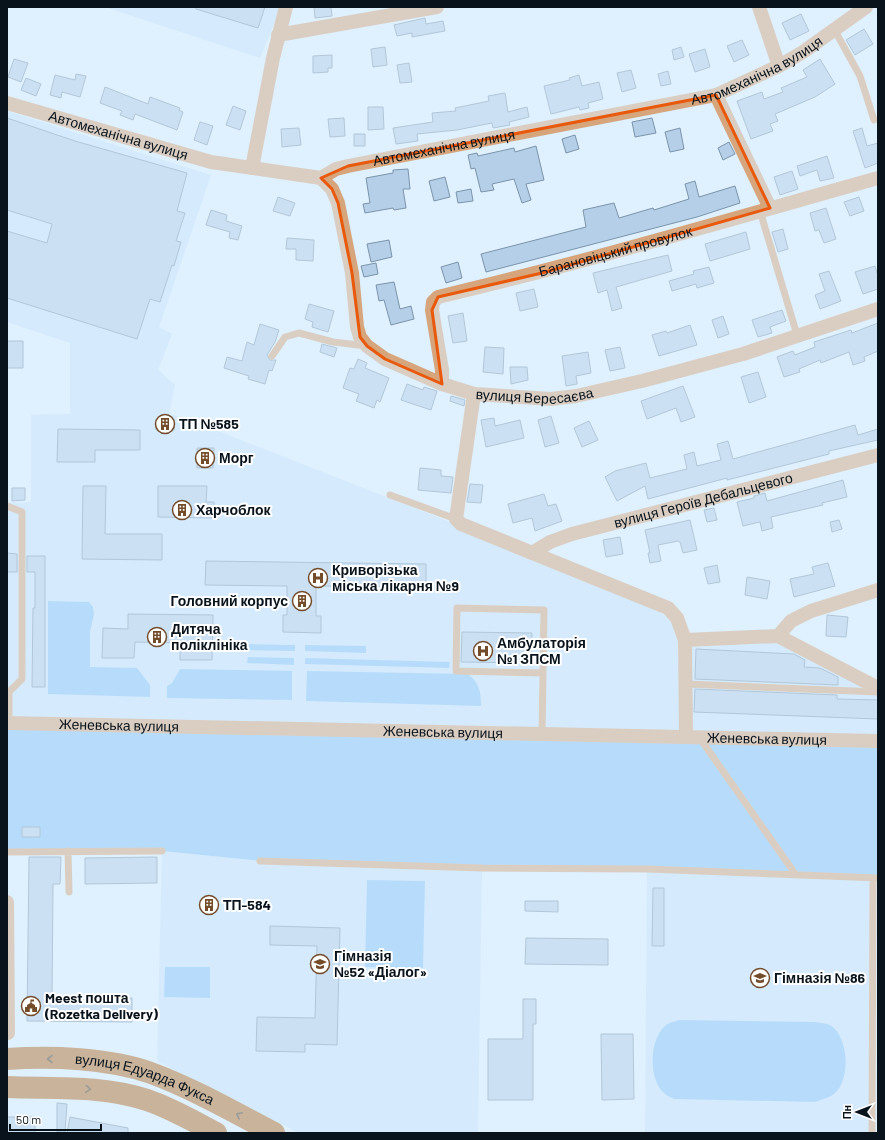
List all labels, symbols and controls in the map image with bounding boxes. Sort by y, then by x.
street label: Автомеханічна вулиця [689,32,825,108]
street label: Автомеханічна вулиця [47,107,190,163]
street label: Автомеханічна вулиця [371,125,516,169]
street label: Барановіцький провулок [537,222,694,280]
street label: вулиця Вересаєва [475,383,595,407]
building icon: ТП №585 [154,413,176,435]
place label: ТП №585 [179,415,239,432]
building icon: Морг [194,447,216,469]
place label: Морг [219,449,254,466]
street label: вулиця Героїв Дебальцевого [612,468,794,531]
building icon: Харчоблок [171,499,193,521]
place label: Харчоблок [196,501,272,518]
place label: Криворізька міська лікарня №9 [332,561,459,594]
hospital icon: Криворізька міська лікарня №9 [307,567,329,589]
building icon: Головний корпус [291,590,313,612]
place label: Головний корпус [171,592,288,609]
place label: Дитяча поліклініка [171,620,248,653]
building icon: Дитяча поліклініка [146,626,168,648]
place label: Амбулаторія №1 ЗПСМ [497,634,586,667]
hospital icon: Амбулаторія №1 ЗПСМ [472,640,494,662]
street label: Женевська вулиця [59,715,179,735]
street label: Женевська вулиця [383,722,503,741]
street label: Женевська вулиця [707,728,827,748]
building icon: ТП-584 [198,894,220,916]
place label: ТП-584 [223,896,271,913]
place label: Гімназія №52 «Діалог» [334,947,427,980]
school or university icon: Гімназія №52 «Діалог» [309,953,331,975]
school or university icon: Гімназія №86 [749,967,771,989]
place label: Гімназія №86 [774,969,866,986]
place label: Meest пошта (Rozetka Delivery) [44,989,158,1022]
public building icon: Meest пошта (Rozetka Delivery) [20,995,42,1017]
street label: вулиця Едуарда Фукса [75,1050,217,1108]
one-way arrow [47,1055,53,1063]
one-way arrow [85,1085,91,1094]
north arrow [837,1092,877,1132]
text: Пн [840,1105,853,1119]
scale bar [10,1106,101,1132]
text: 50 m [16,1112,41,1126]
one-way arrow [236,1112,244,1120]

